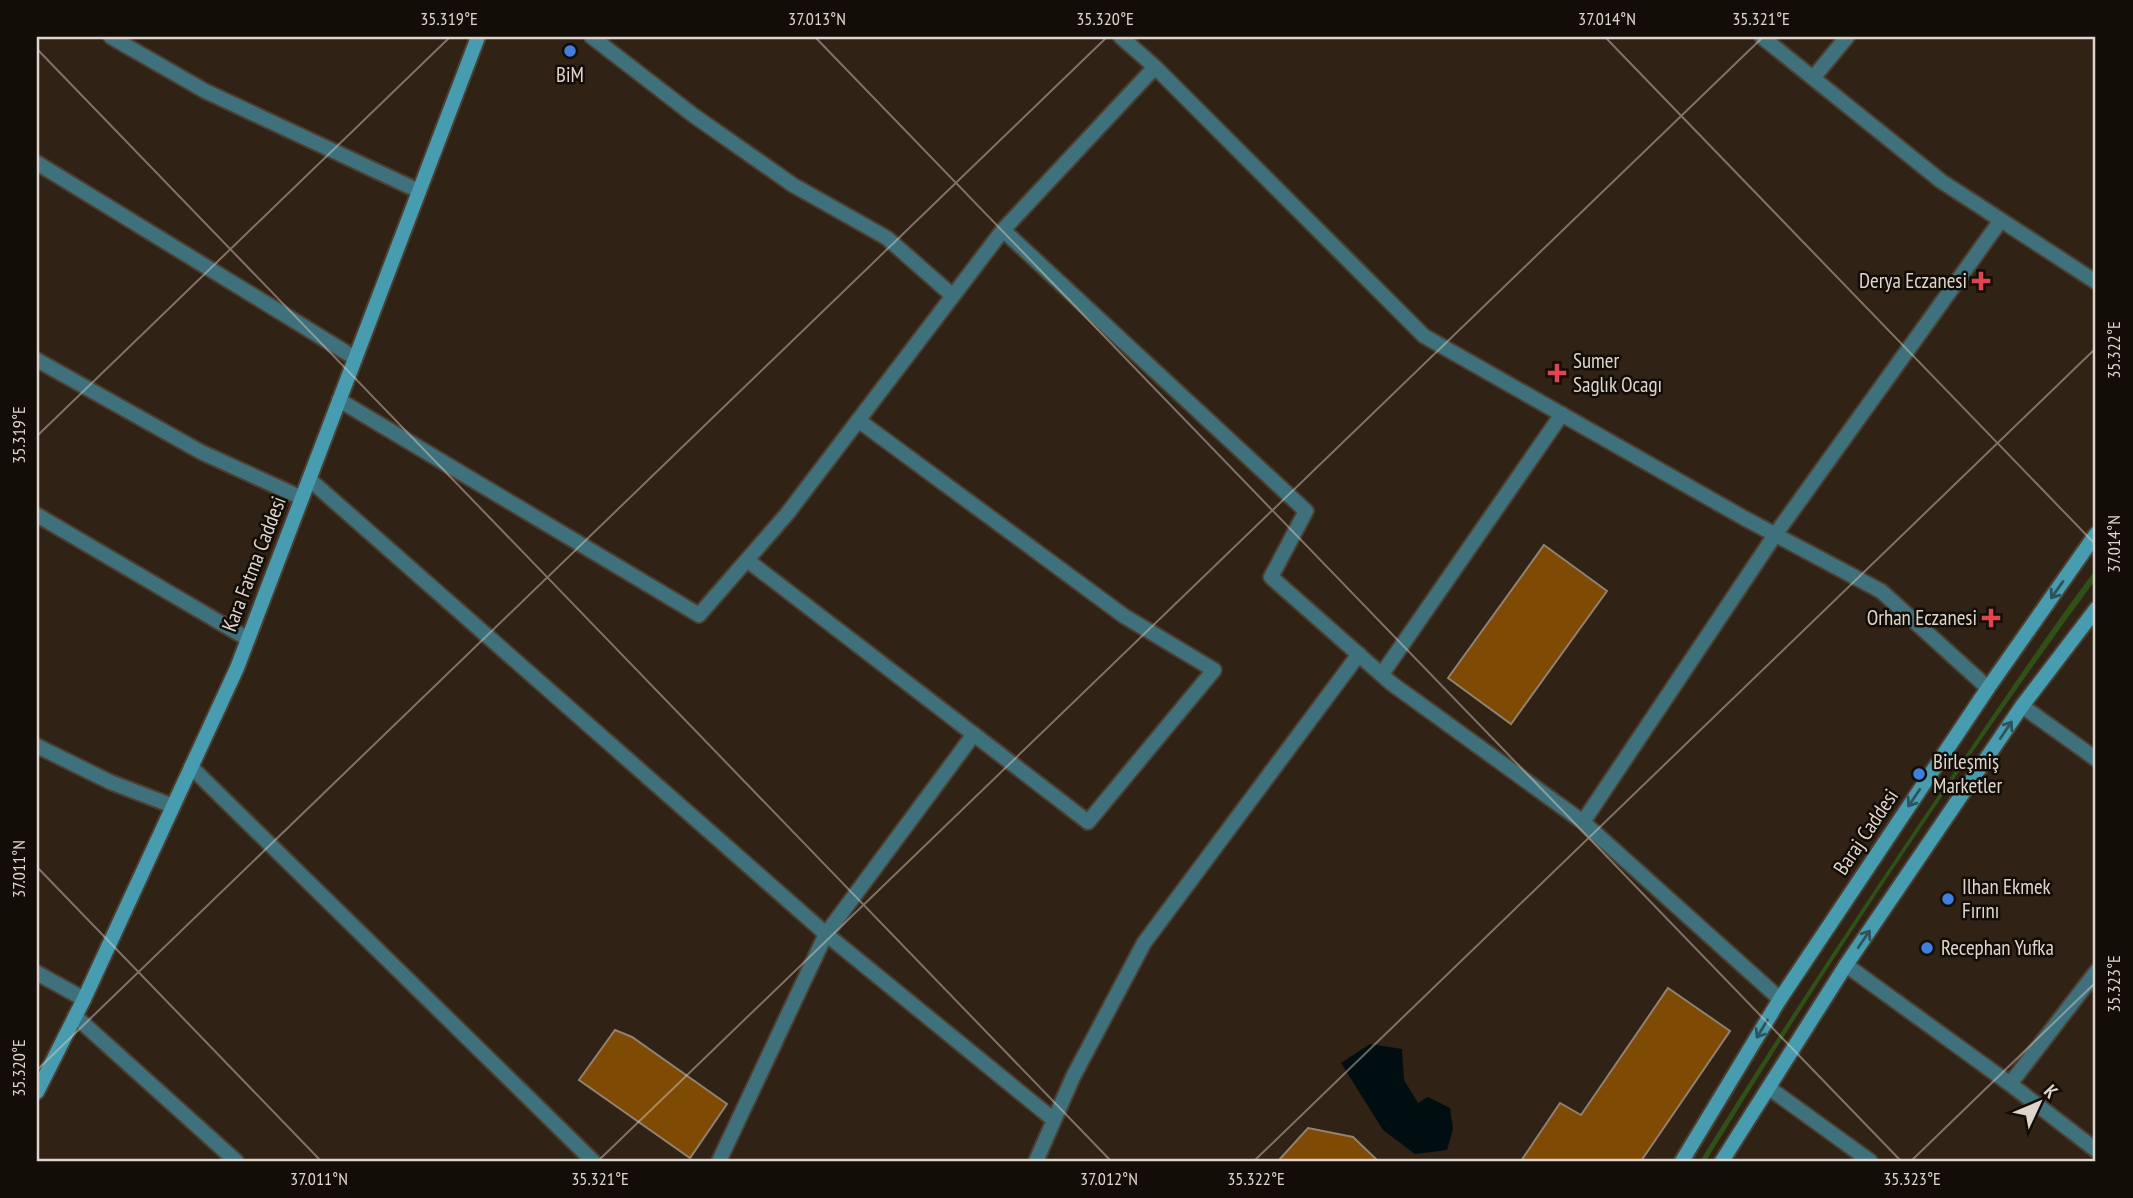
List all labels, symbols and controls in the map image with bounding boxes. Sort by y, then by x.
text: 35.319°E [420,7,478,30]
text: 37.013°N [788,7,846,30]
text: 35.320°E [1076,7,1134,30]
text: 37.014°N [1578,7,1636,30]
text: 35.321°E [1732,7,1790,30]
marker: BiM [562,43,578,59]
place label: BiM [556,61,584,88]
place label: Derya Eczanesi [1859,267,1967,294]
marker: Derya Eczanesi [1973,273,1989,289]
text: 35.322°E [2102,321,2125,379]
place label: Sumer Saglık Ocagı [1573,347,1662,398]
marker: Sumer Saglık Ocagı [1547,363,1567,383]
text: 35.319°E [7,406,30,464]
street label: Kara Fatma Caddesi [215,492,292,635]
text: 37.014°N [2102,515,2125,573]
one-way arrow [2050,580,2064,599]
place label: Orhan Eczanesi [1867,604,1977,631]
marker: Orhan Eczanesi [1983,610,1999,626]
one-way arrow [1999,721,2013,741]
place label: Birleşmiş Marketler [1933,748,2002,799]
marker: Birleşmiş Marketler [1911,766,1927,782]
street label: Baraj Caddesi [1827,784,1904,880]
one-way arrow [1907,788,1921,807]
text: 37.011°N [7,840,30,898]
place label: Ilhan Ekmek Fırını [1962,873,2051,924]
marker: Ilhan Ekmek Fırını [1940,891,1956,907]
one-way arrow [1857,930,1871,949]
place label: Recephan Yufka [1941,934,2054,961]
marker: Recephan Yufka [1919,940,1935,956]
text: 35.323°E [2102,955,2125,1013]
one-way arrow [1755,1018,1769,1038]
text: 35.320°E [7,1039,30,1097]
north arrow [2004,1068,2074,1138]
text: K [2039,1079,2063,1103]
text: 37.011°N [290,1167,348,1190]
text: 35.321°E [571,1167,629,1190]
text: 37.012°N [1080,1167,1138,1190]
text: 35.322°E [1227,1167,1285,1190]
text: 35.323°E [1883,1167,1941,1190]

